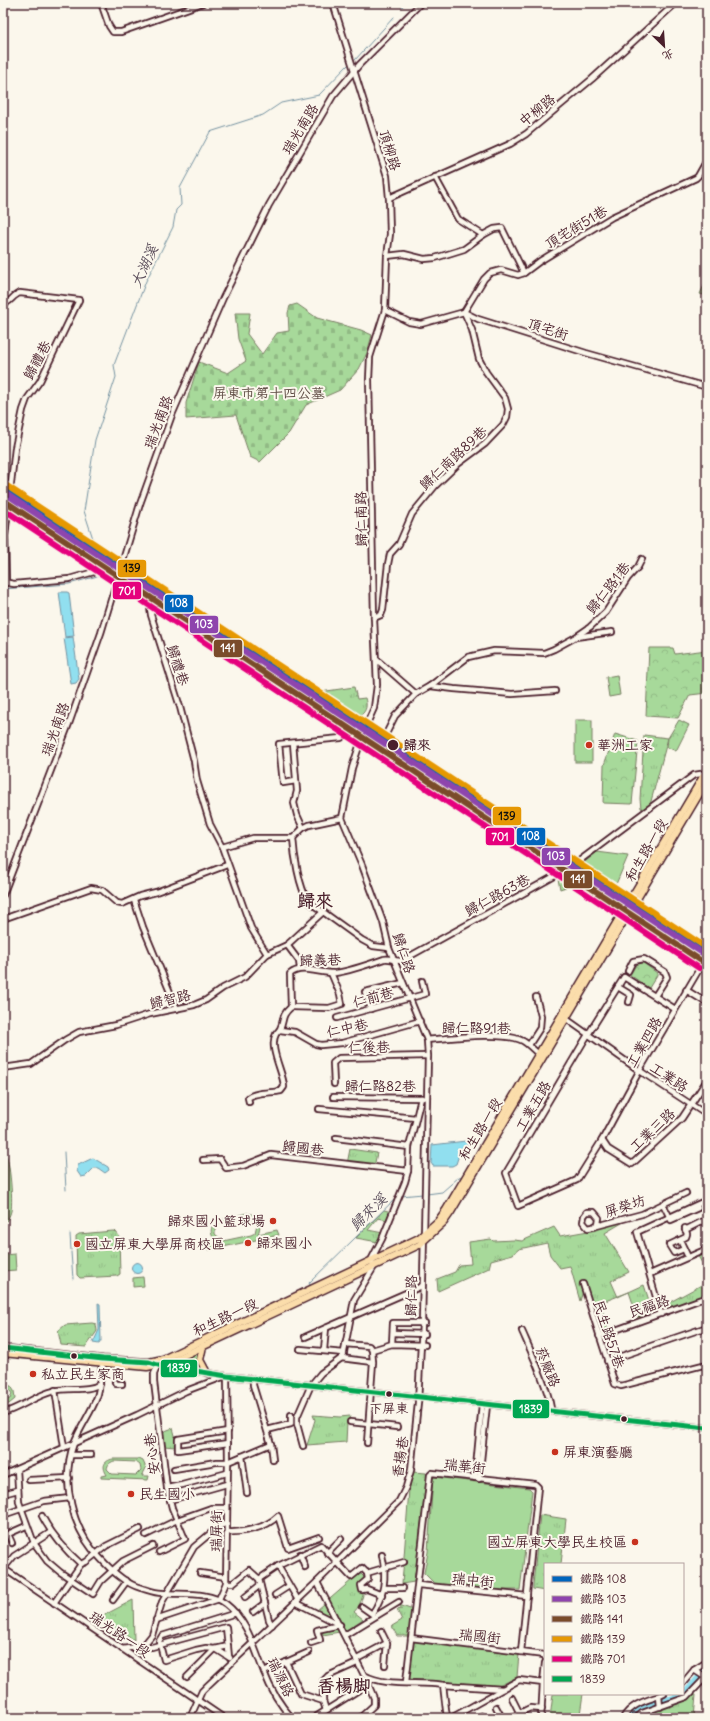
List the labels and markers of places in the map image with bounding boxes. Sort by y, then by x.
place label: 歸來 [403,736,431,754]
place label: 華洲工家 [597,736,653,754]
marker: 歸來 [386,738,400,752]
marker: 華洲工家 [584,740,594,750]
place label: 歸來國小籃球場 [167,1212,265,1230]
marker: 歸來國小籃球場 [268,1216,278,1226]
place label: 歸來國小 [256,1234,312,1252]
place label: 國立屏東大學屏商校區 [85,1235,225,1253]
marker: 歸來國小 [243,1238,253,1248]
marker: 國立屏東大學屏商校區 [72,1239,82,1249]
unlabelled marker [69,1351,79,1361]
place label: 私立民生家商 [41,1365,125,1383]
marker: 私立民生家商 [28,1369,38,1379]
marker: 下屏東 [384,1389,394,1399]
place label: 下屏東 [369,1400,409,1417]
unlabelled marker [619,1414,629,1424]
place label: 屏東演藝廳 [563,1443,633,1461]
marker: 屏東演藝廳 [550,1447,560,1457]
place label: 民生國小 [139,1485,195,1503]
marker: 民生國小 [126,1489,136,1499]
place label: 國立屏東大學民生校區 [487,1533,627,1551]
marker: 國立屏東大學民生校區 [630,1537,640,1547]

